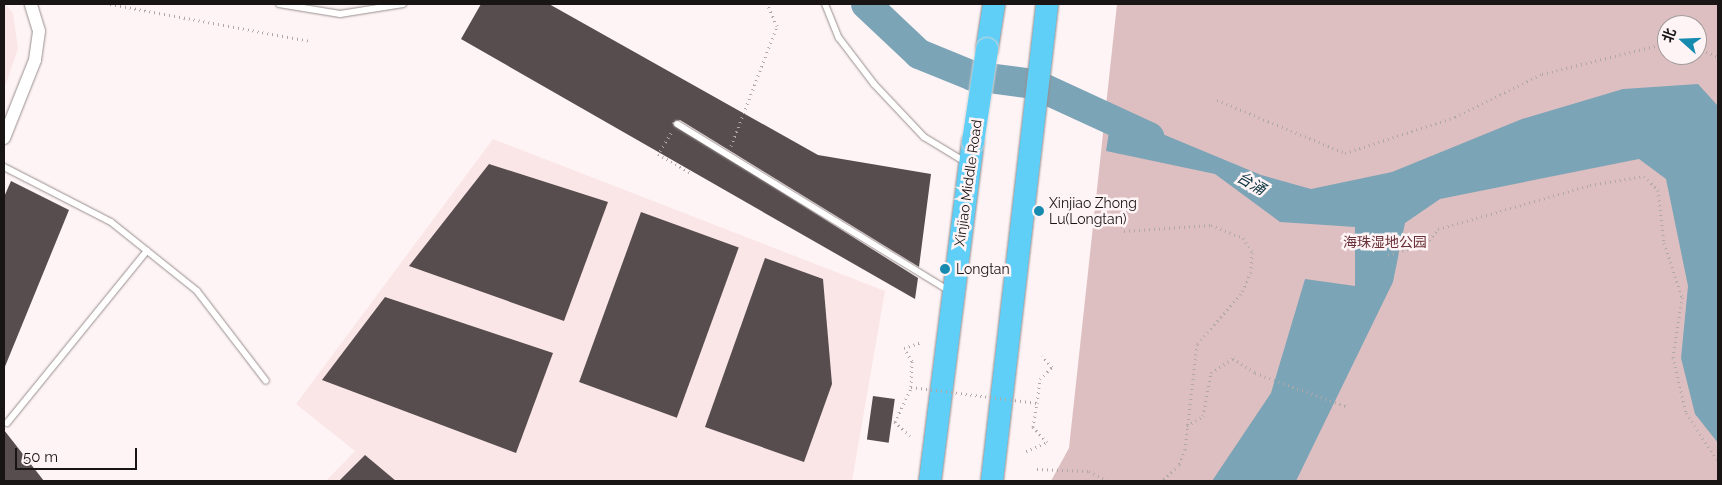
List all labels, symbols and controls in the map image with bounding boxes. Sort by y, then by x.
north arrow [1657,15,1707,65]
text: 北 [1659,26,1679,45]
street label: Xinjiao Middle Road [951,119,985,247]
water label: 台涌 [1234,169,1268,199]
place label: Xinjiao Zhong Lu(Longtan) [1049,195,1137,228]
marker: Xinjiao Zhong Lu(Longtan) [1033,205,1045,217]
park label: 海珠湿地公园 [1343,234,1427,250]
place label: Longtan [956,261,1010,277]
marker: Longtan [938,262,952,276]
scale bar [18,438,140,470]
text: 50 m [23,448,58,466]

